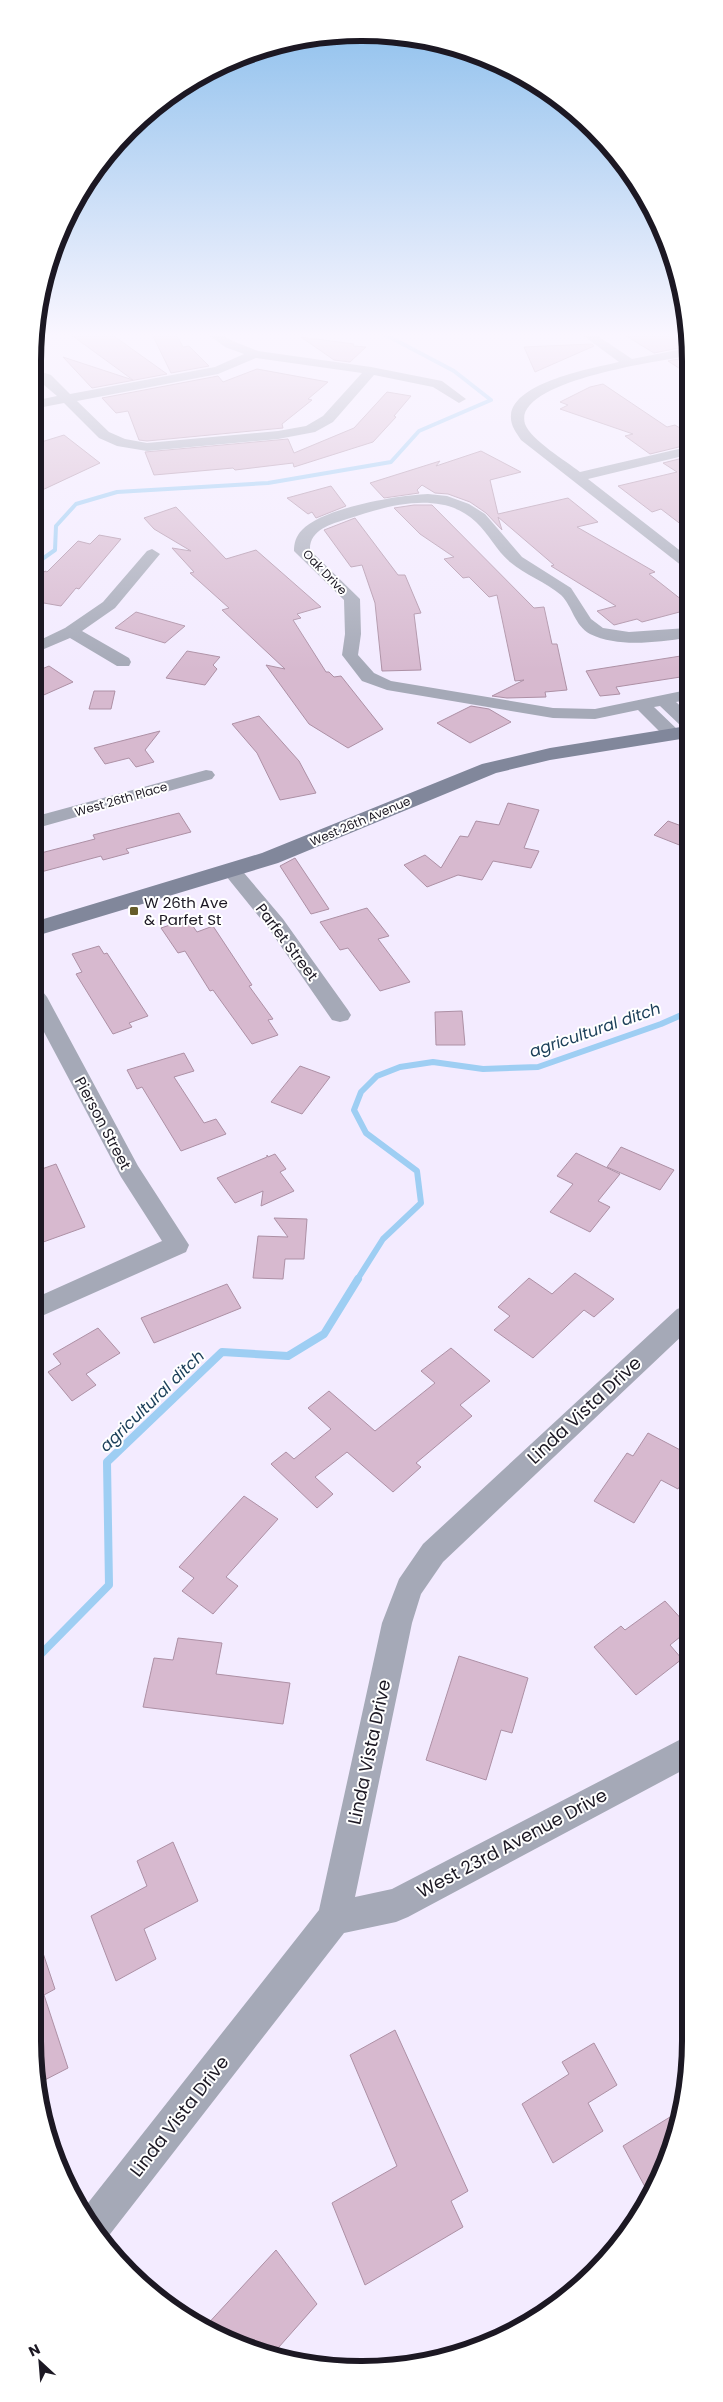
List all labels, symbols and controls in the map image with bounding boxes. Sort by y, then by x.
street label: Oak Drive [299,546,351,598]
street label: West 26th Place [73,778,169,820]
street label: West 26th Avenue [307,792,413,850]
place label: W 26th Ave & Parfet St [144,892,228,930]
street label: Parfet Street [251,899,323,985]
marker: W 26th Ave & Parfet St [128,905,140,917]
water label: agricultural ditch [526,997,664,1063]
street label: Pierson Street [70,1073,136,1173]
water label: agricultural ditch [95,1345,209,1457]
street label: Linda Vista Drive [522,1351,646,1469]
street label: Linda Vista Drive [341,1677,397,1827]
street label: West 23rd Avenue Drive [413,1782,611,1904]
street label: Linda Vista Drive [124,2050,234,2182]
north arrow [15,2337,65,2387]
text: N [25,2339,43,2362]

